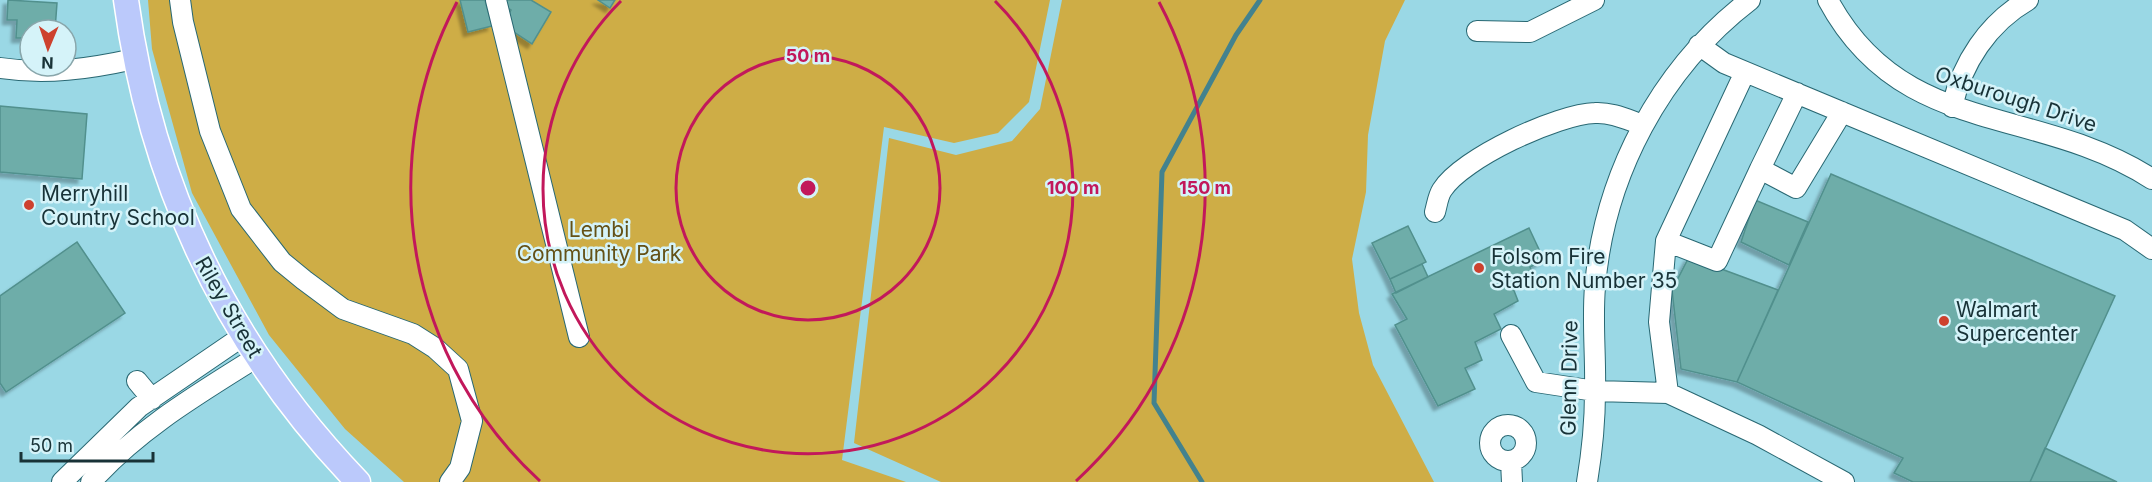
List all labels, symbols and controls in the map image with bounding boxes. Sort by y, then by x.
north arrow [18,18,78,78]
text: 50 m [786,45,830,66]
text: N [41,53,54,73]
street label: Oxburough Drive [1932,61,2100,137]
text: 100 m [1047,177,1099,198]
text: 150 m [1179,177,1231,198]
centre of rings [798,178,818,198]
place label: Merryhill Country School [41,181,195,230]
marker: Merryhill Country School [22,198,36,212]
park label: Lembi Community Park [517,217,682,266]
place label: Folsom Fire Station Number 35 [1491,244,1677,293]
street label: Riley Street [190,252,268,362]
marker: Folsom Fire Station Number 35 [1472,261,1486,275]
place label: Walmart Supercenter [1956,297,2078,346]
marker: Walmart Supercenter [1937,314,1951,328]
street label: Glenn Drive [1555,320,1583,436]
scale bar [21,425,153,463]
text: 50 m [30,435,73,456]

